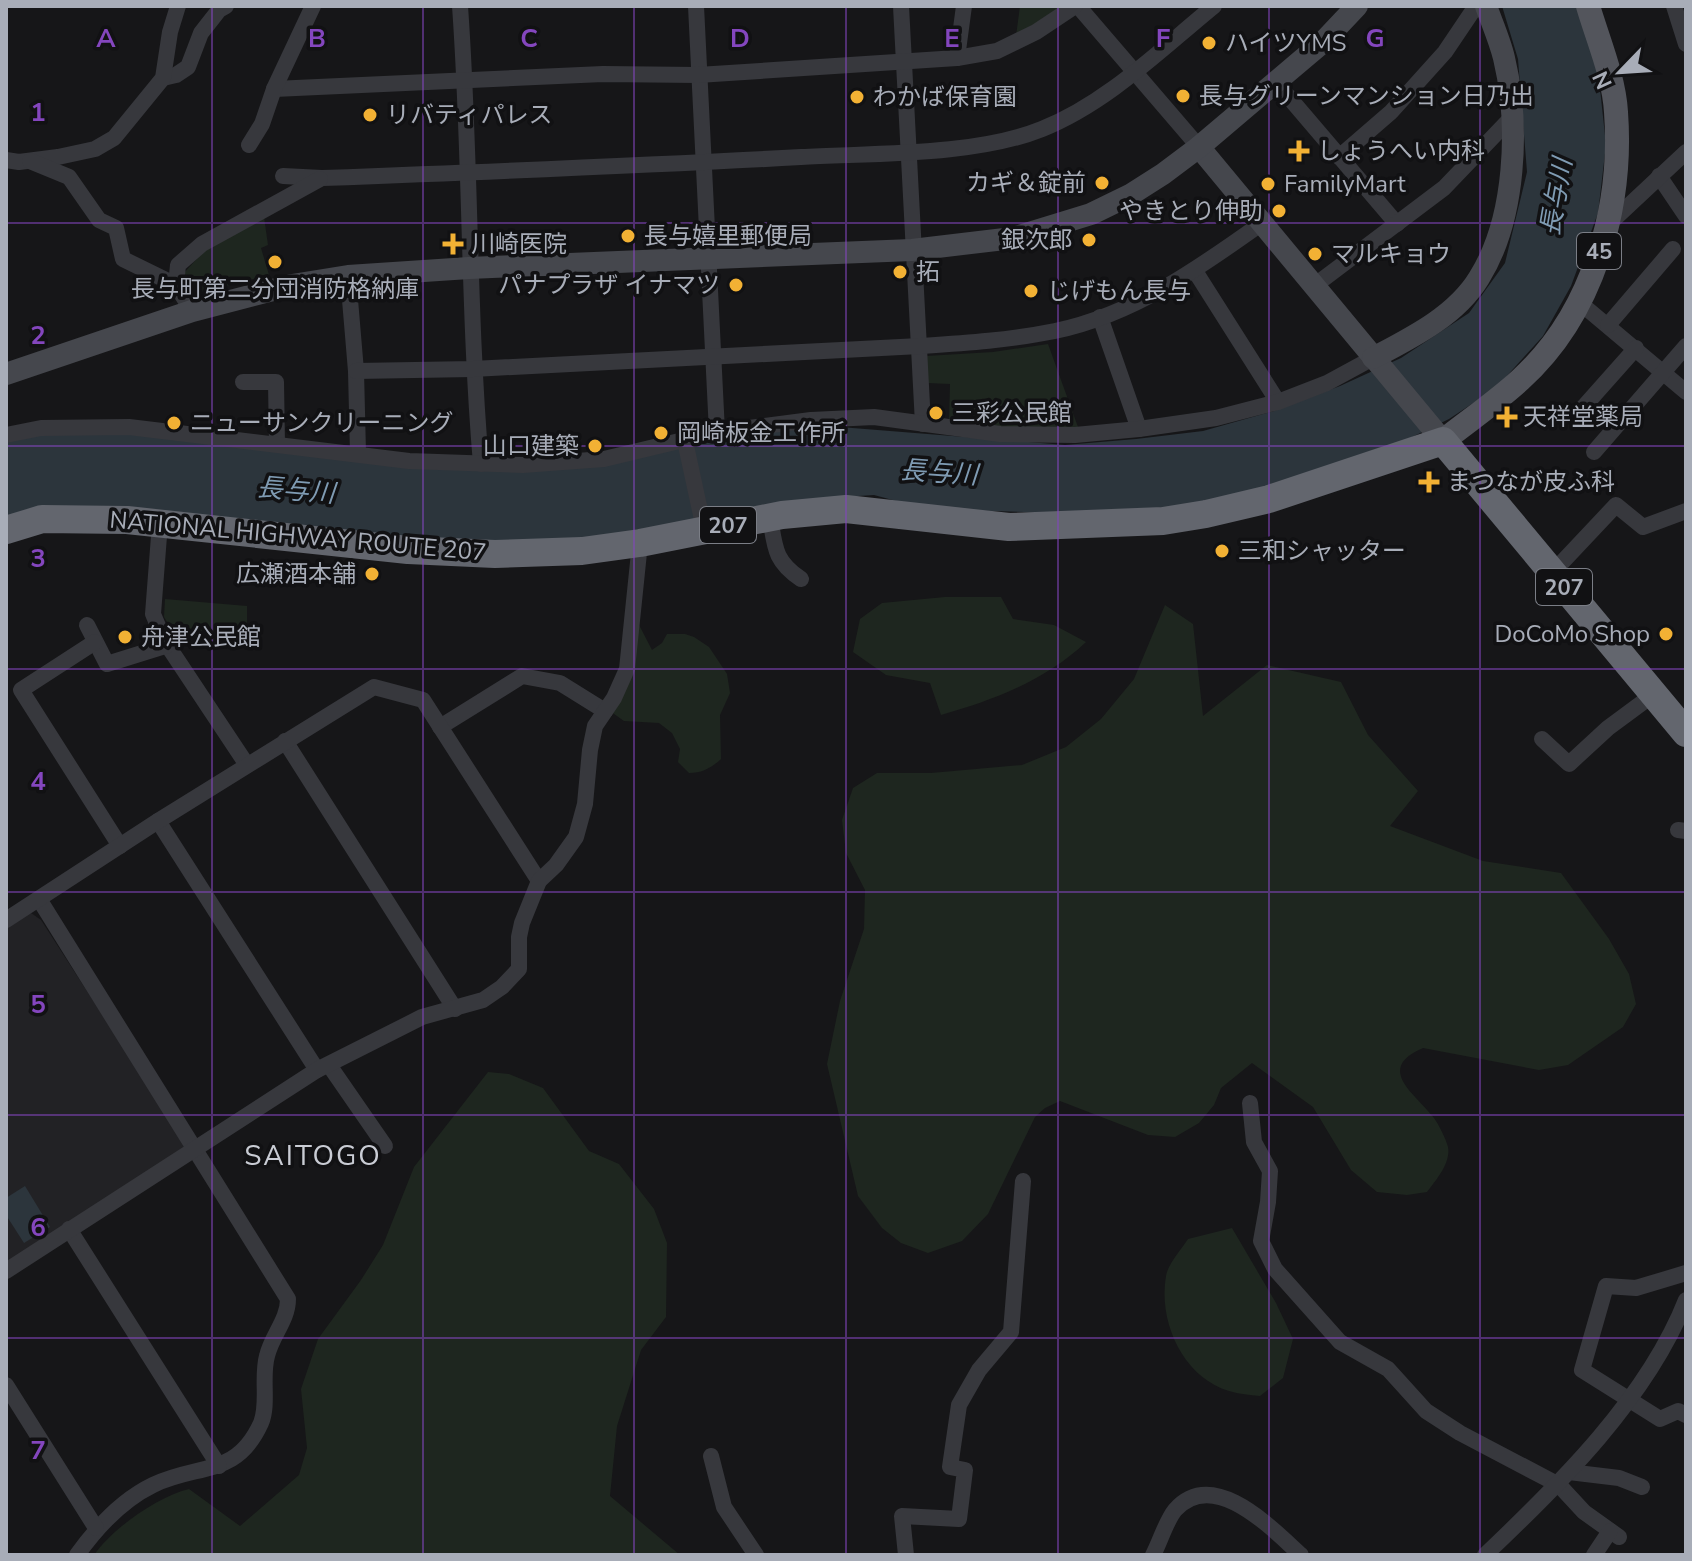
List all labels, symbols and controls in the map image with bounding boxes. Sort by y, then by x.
text: A [96,21,116,56]
text: B [308,21,326,56]
text: C [520,21,538,56]
text: D [730,21,750,56]
text: E [944,21,960,56]
text: F [1156,21,1170,56]
text: G [1365,21,1385,56]
place label: ハイツYMS [1225,27,1347,59]
north arrow [1580,32,1660,112]
marker: ハイツYMS [1200,34,1218,52]
text: N [1586,66,1620,94]
place label: 長与グリーンマンション日乃出 [1199,80,1534,112]
place label: わかば保育園 [873,81,1017,113]
marker: 長与グリーンマンション日乃出 [1174,87,1192,105]
marker: わかば保育園 [848,88,866,106]
text: 1 [30,95,46,130]
place label: リバティパレス [386,99,553,131]
marker: リバティパレス [361,106,379,124]
place label: しょうへい内科 [1317,135,1485,167]
marker: しょうへい内科 [1288,140,1310,162]
water label: 長与川 [1532,153,1581,239]
place label: カギ＆錠前 [966,167,1086,199]
place label: FamilyMart [1284,168,1406,200]
marker: カギ＆錠前 [1093,174,1111,192]
marker: FamilyMart [1259,175,1277,193]
place label: やきとり伸助 [1119,195,1263,227]
marker: やきとり伸助 [1270,202,1288,220]
place label: 長与嬉里郵便局 [644,220,812,252]
place label: 銀次郎 [1001,224,1073,256]
marker: 長与嬉里郵便局 [619,227,637,245]
place label: 川崎医院 [471,228,567,260]
marker: 銀次郎 [1080,231,1098,249]
marker: 川崎医院 [442,233,464,255]
road number: 45 [1577,233,1621,269]
place label: マルキョウ [1331,238,1451,270]
marker: マルキョウ [1306,245,1324,263]
marker: 長与町第二分団消防格納庫 [266,253,284,271]
place label: 拓 [916,256,940,288]
marker: 拓 [891,263,909,281]
place label: パナプラザ イナマツ [498,269,720,301]
place label: 長与町第二分団消防格納庫 [131,273,419,305]
place label: じげもん長与 [1047,275,1191,307]
marker: パナプラザ イナマツ [727,276,745,294]
marker: じげもん長与 [1022,282,1040,300]
text: 2 [30,318,46,353]
place label: 三彩公民館 [952,397,1072,429]
place label: 天祥堂薬局 [1523,401,1643,433]
marker: 三彩公民館 [927,404,945,422]
place label: ニューサンクリーニング [190,407,454,439]
marker: 天祥堂薬局 [1498,408,1516,426]
marker: ニューサンクリーニング [165,414,183,432]
place label: 岡崎板金工作所 [677,417,845,449]
marker: 岡崎板金工作所 [652,424,670,442]
place label: 山口建築 [483,430,579,462]
marker: 山口建築 [586,437,604,455]
water label: 長与川 [899,452,982,493]
place label: まつなが皮ふ科 [1447,466,1615,498]
water label: 長与川 [256,470,339,512]
marker: まつなが皮ふ科 [1418,471,1440,493]
street label: NATIONAL HIGHWAY ROUTE 207 [108,504,488,568]
road number: 207 [700,507,756,543]
place label: 三和シャッター [1238,535,1406,567]
text: 3 [30,541,46,576]
marker: 三和シャッター [1213,542,1231,560]
place label: 広瀬酒本舗 [236,558,356,590]
marker: 広瀬酒本舗 [363,565,381,583]
road number: 207 [1536,569,1592,605]
place label: DoCoMo Shop [1494,618,1650,650]
place label: 舟津公民館 [141,621,261,653]
marker: DoCoMo Shop [1657,625,1675,643]
marker: 舟津公民館 [116,628,134,646]
text: 4 [30,764,46,799]
text: 5 [30,987,46,1022]
district label: SAITOGO [244,1137,382,1175]
text: 6 [30,1210,46,1245]
text: 7 [30,1433,46,1468]

